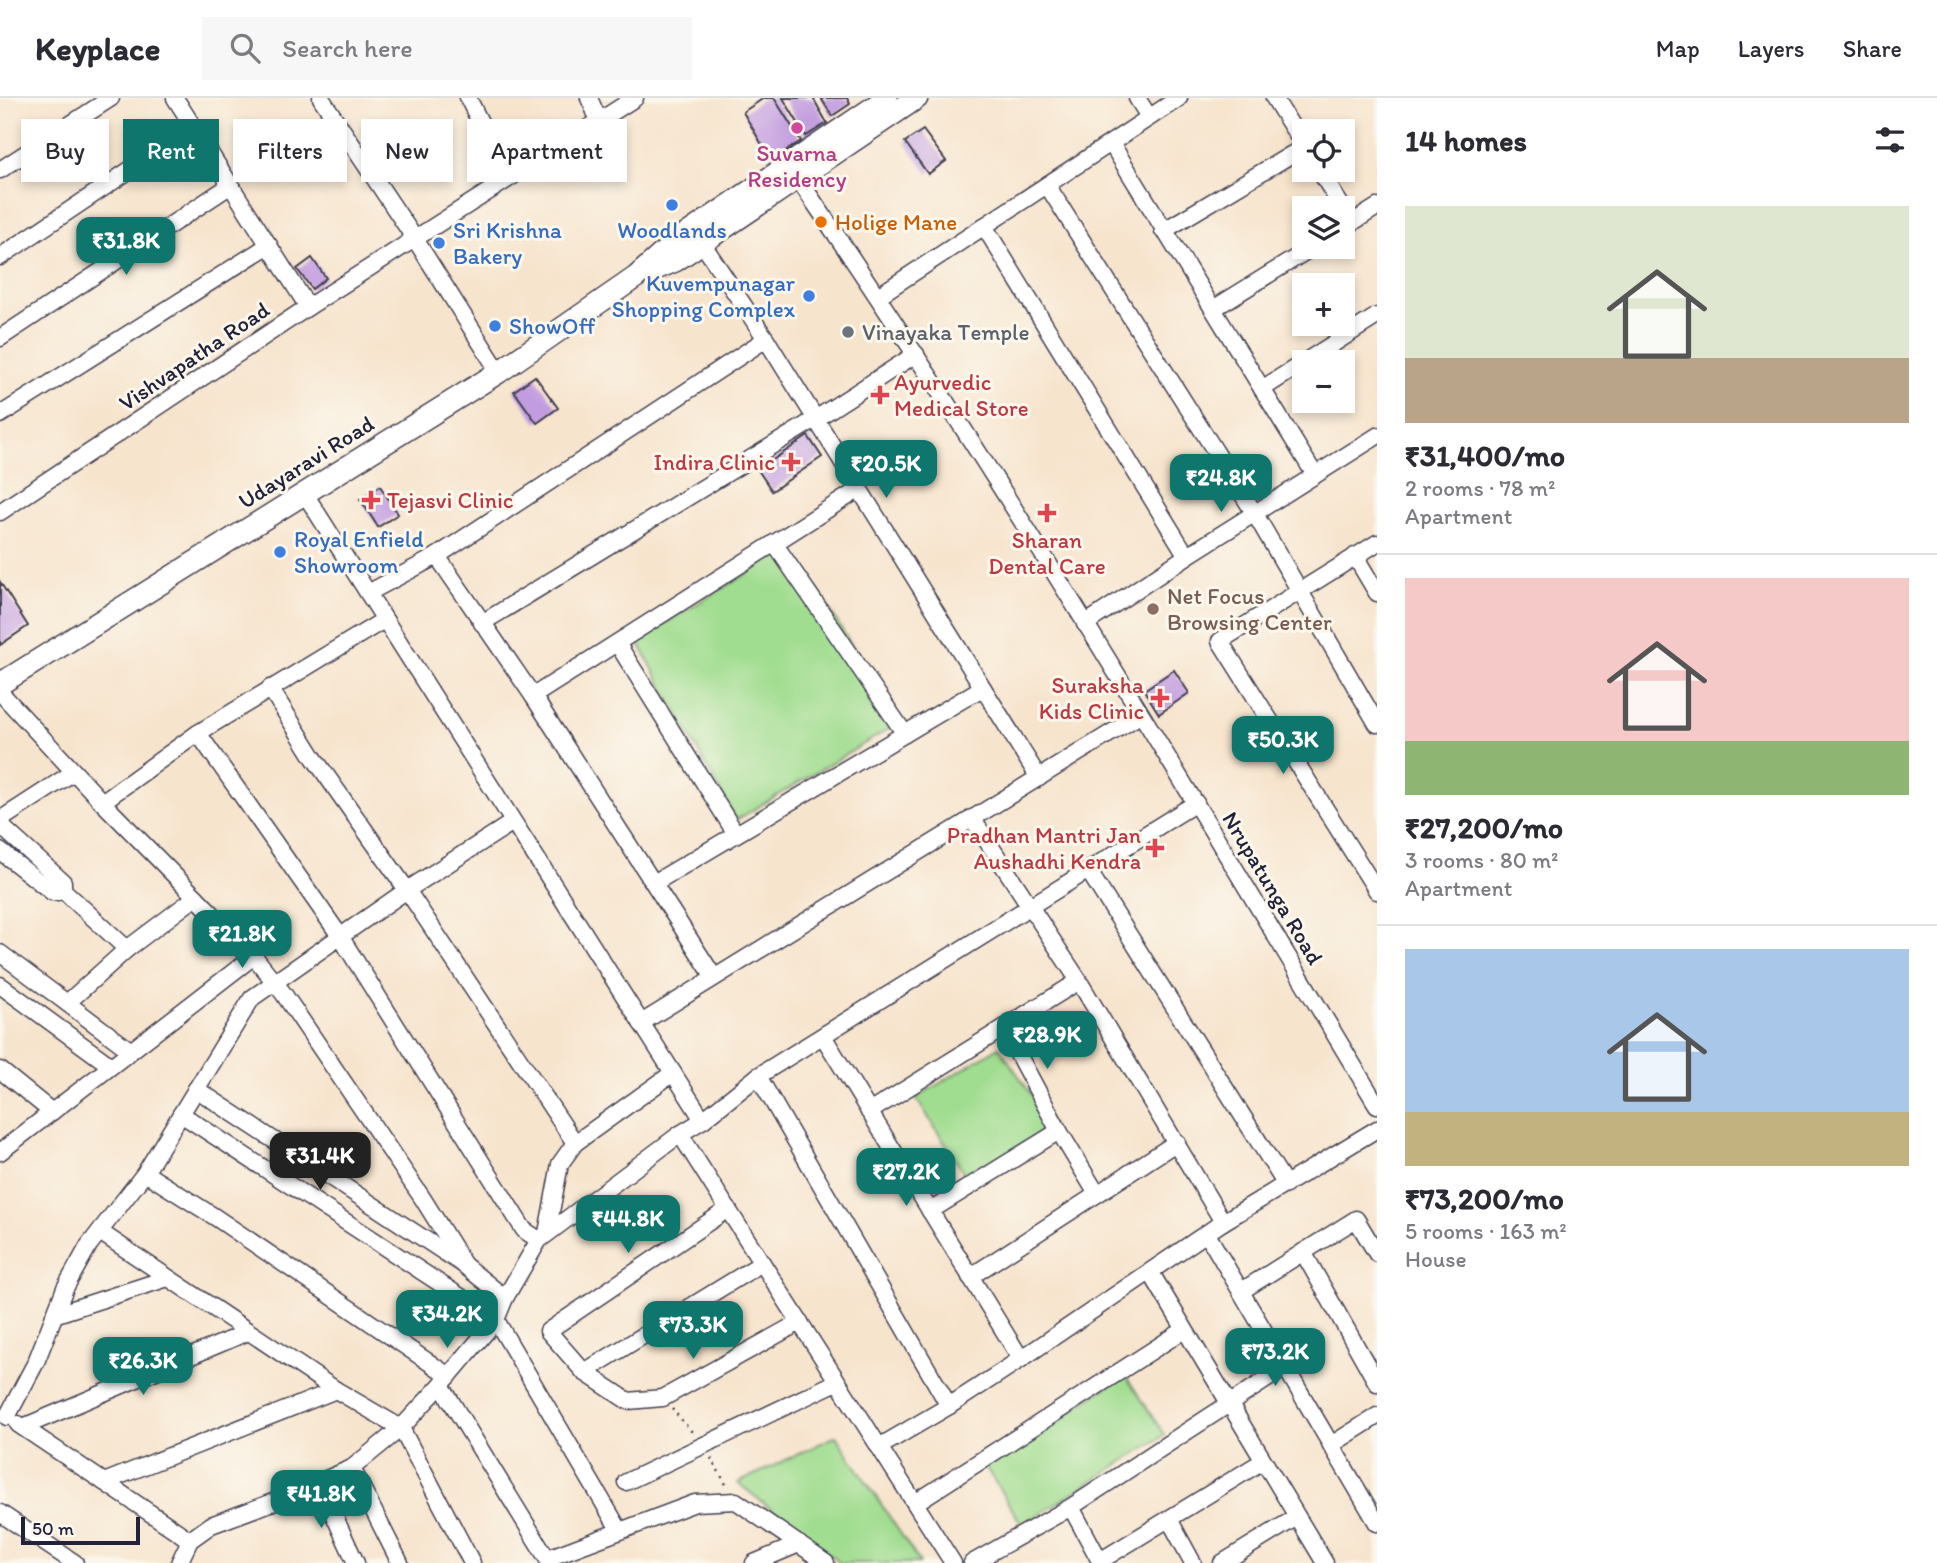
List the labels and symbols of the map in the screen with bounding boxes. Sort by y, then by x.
marker: Suvarna Residency [789,120,805,136]
place label: Suvarna Residency [748,139,847,193]
marker: Woodlands [664,197,680,213]
place label: Holige Mane [835,208,957,236]
marker: Holige Mane [813,214,829,230]
place label: Sri Krishna Bakery [453,216,562,270]
place label: Woodlands [617,216,727,244]
pin: ₹31.8K [69,218,183,277]
marker: Sri Krishna Bakery [431,235,447,251]
place label: Kuvempunagar Shopping Complex [612,269,796,323]
marker: Kuvempunagar Shopping Complex [801,288,817,304]
street label: Vishvapatha Road [113,295,275,417]
place label: ShowOff [509,312,595,340]
marker: ShowOff [487,318,503,334]
place label: Vinayaka Temple [862,318,1030,346]
marker: Vinayaka Temple [840,324,856,340]
place label: Ayurvedic Medical Store [894,368,1029,422]
marker: Ayurvedic Medical Store [872,387,888,403]
street label: Udayaravi Road [233,409,379,515]
pin: ₹20.5K [829,440,943,500]
place label: Indira Clinic [654,448,775,476]
marker: Indira Clinic [781,452,801,472]
pin: ₹24.8K [1164,454,1278,514]
place label: Tejasvi Clinic [387,486,514,514]
marker: Tejasvi Clinic [361,490,381,510]
marker: Sharan Dental Care [1037,503,1057,523]
place label: Royal Enfield Showroom [294,525,424,579]
place label: Sharan Dental Care [988,526,1106,580]
marker: Royal Enfield Showroom [272,544,288,560]
place label: Net Focus Browsing Center [1167,582,1332,636]
marker: Net Focus Browsing Center [1145,601,1161,617]
place label: Suraksha Kids Clinic [1039,671,1144,725]
marker: Suraksha Kids Clinic [1150,688,1170,708]
pin: ₹50.3K [1226,716,1340,776]
street label: Nrupatunga Road [1216,807,1330,970]
place label: Pradhan Mantri Jan Aushadhi Kendra [947,821,1141,875]
marker: Pradhan Mantri Jan Aushadhi Kendra [1147,840,1163,856]
pin: ₹21.8K [185,910,299,970]
pin: ₹28.9K [990,1012,1104,1071]
pin: ₹31.4K [263,1132,377,1192]
pin: ₹27.2K [849,1148,963,1208]
pin: ₹44.8K [571,1196,685,1255]
pin: ₹34.2K [390,1290,504,1350]
pin: ₹73.3K [636,1302,750,1361]
pin: ₹73.2K [1218,1328,1332,1388]
pin: ₹26.3K [86,1338,200,1397]
pin: ₹41.8K [264,1470,378,1530]
scale bar [21,1514,140,1546]

